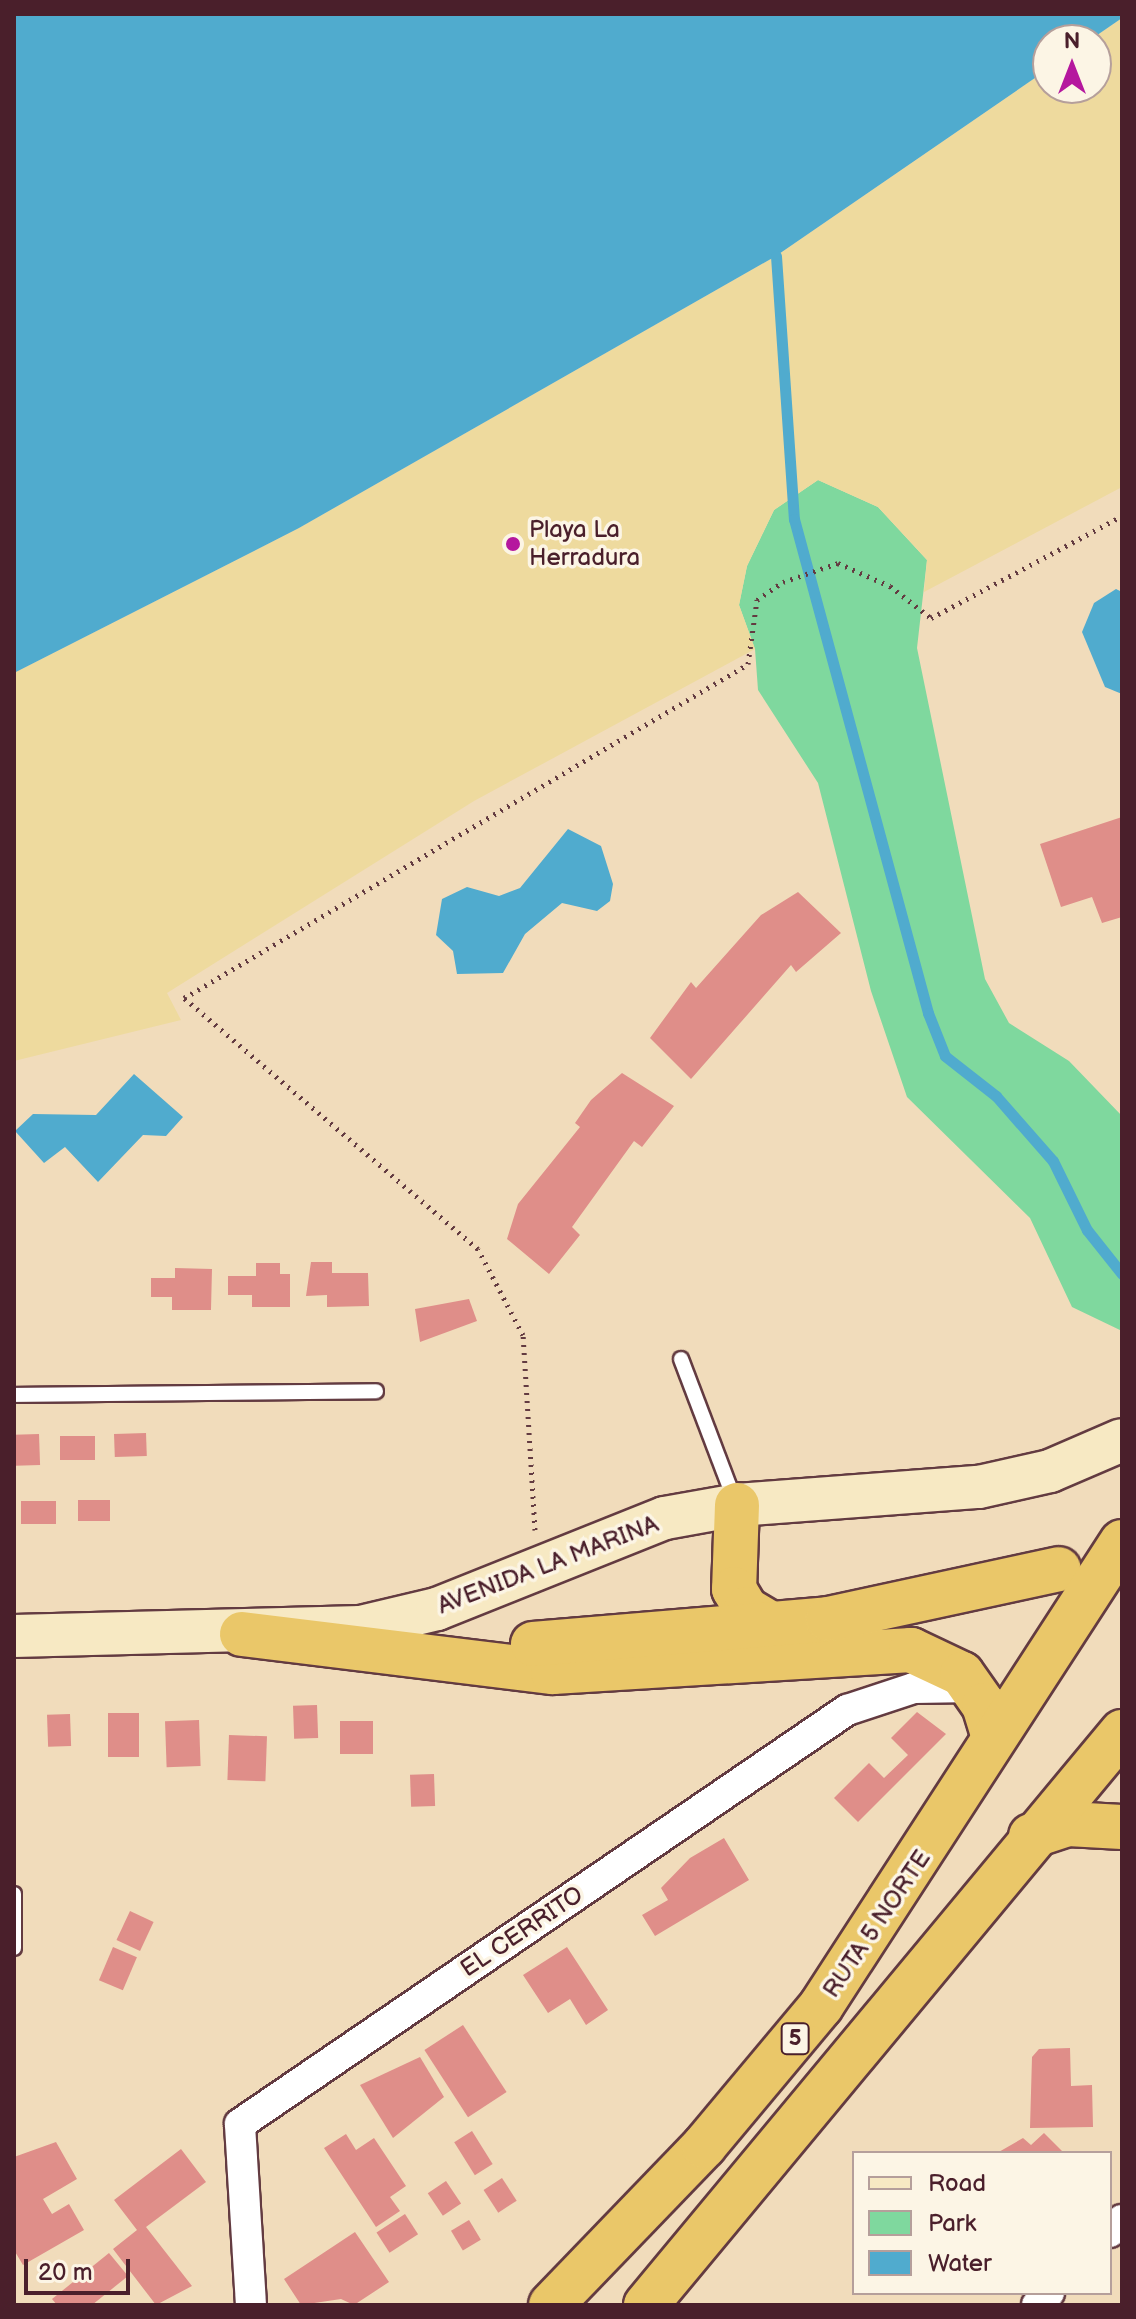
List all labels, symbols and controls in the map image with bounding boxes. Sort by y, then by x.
north arrow [1032,24,1112,104]
text: N [1064,28,1080,55]
place label: Playa La Herradura [529,516,640,572]
marker: Playa La Herradura [504,535,522,553]
street label: AVENIDA LA MARINA [434,1510,662,1620]
street label: RUTA 5 NORTE [817,1845,937,2003]
street label: EL CERRITO [455,1880,589,1984]
road number: 5 [779,2021,811,2057]
legend [852,2151,1112,2295]
text: Road [928,2169,986,2198]
text: Park [928,2209,976,2238]
scale bar [28,2243,134,2293]
text: Water [928,2249,992,2278]
text: 20 m [38,2258,93,2287]

